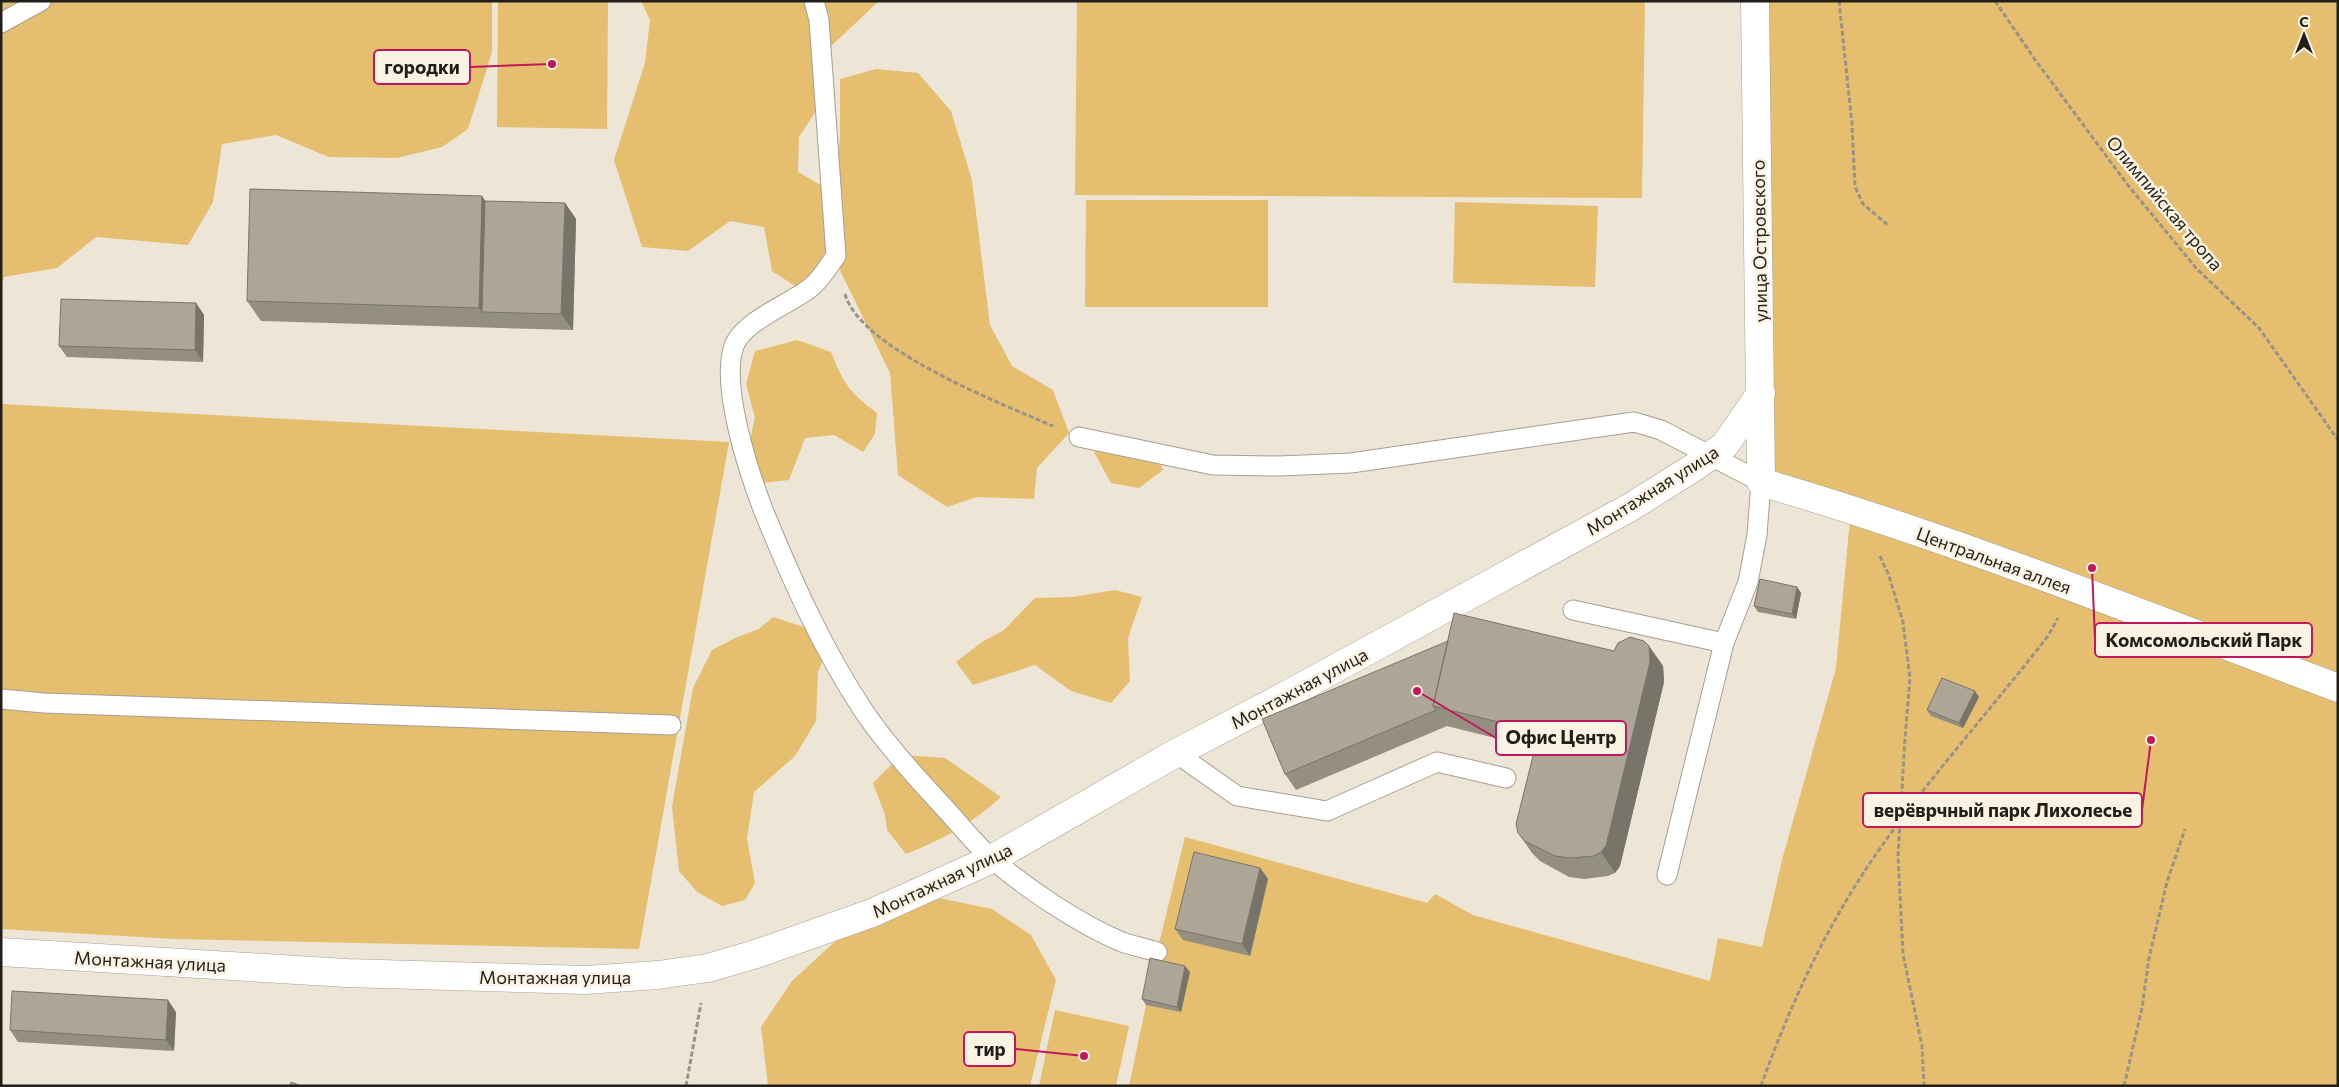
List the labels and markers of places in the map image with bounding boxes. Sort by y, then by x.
callout: городки [374,50,470,84]
callout: Комсомольский Парк [2095,623,2312,657]
callout: Офис Центр [1496,721,1626,755]
callout: верёврчный парк Лихолесье [1863,793,2142,827]
callout: тир [964,1032,1015,1066]

